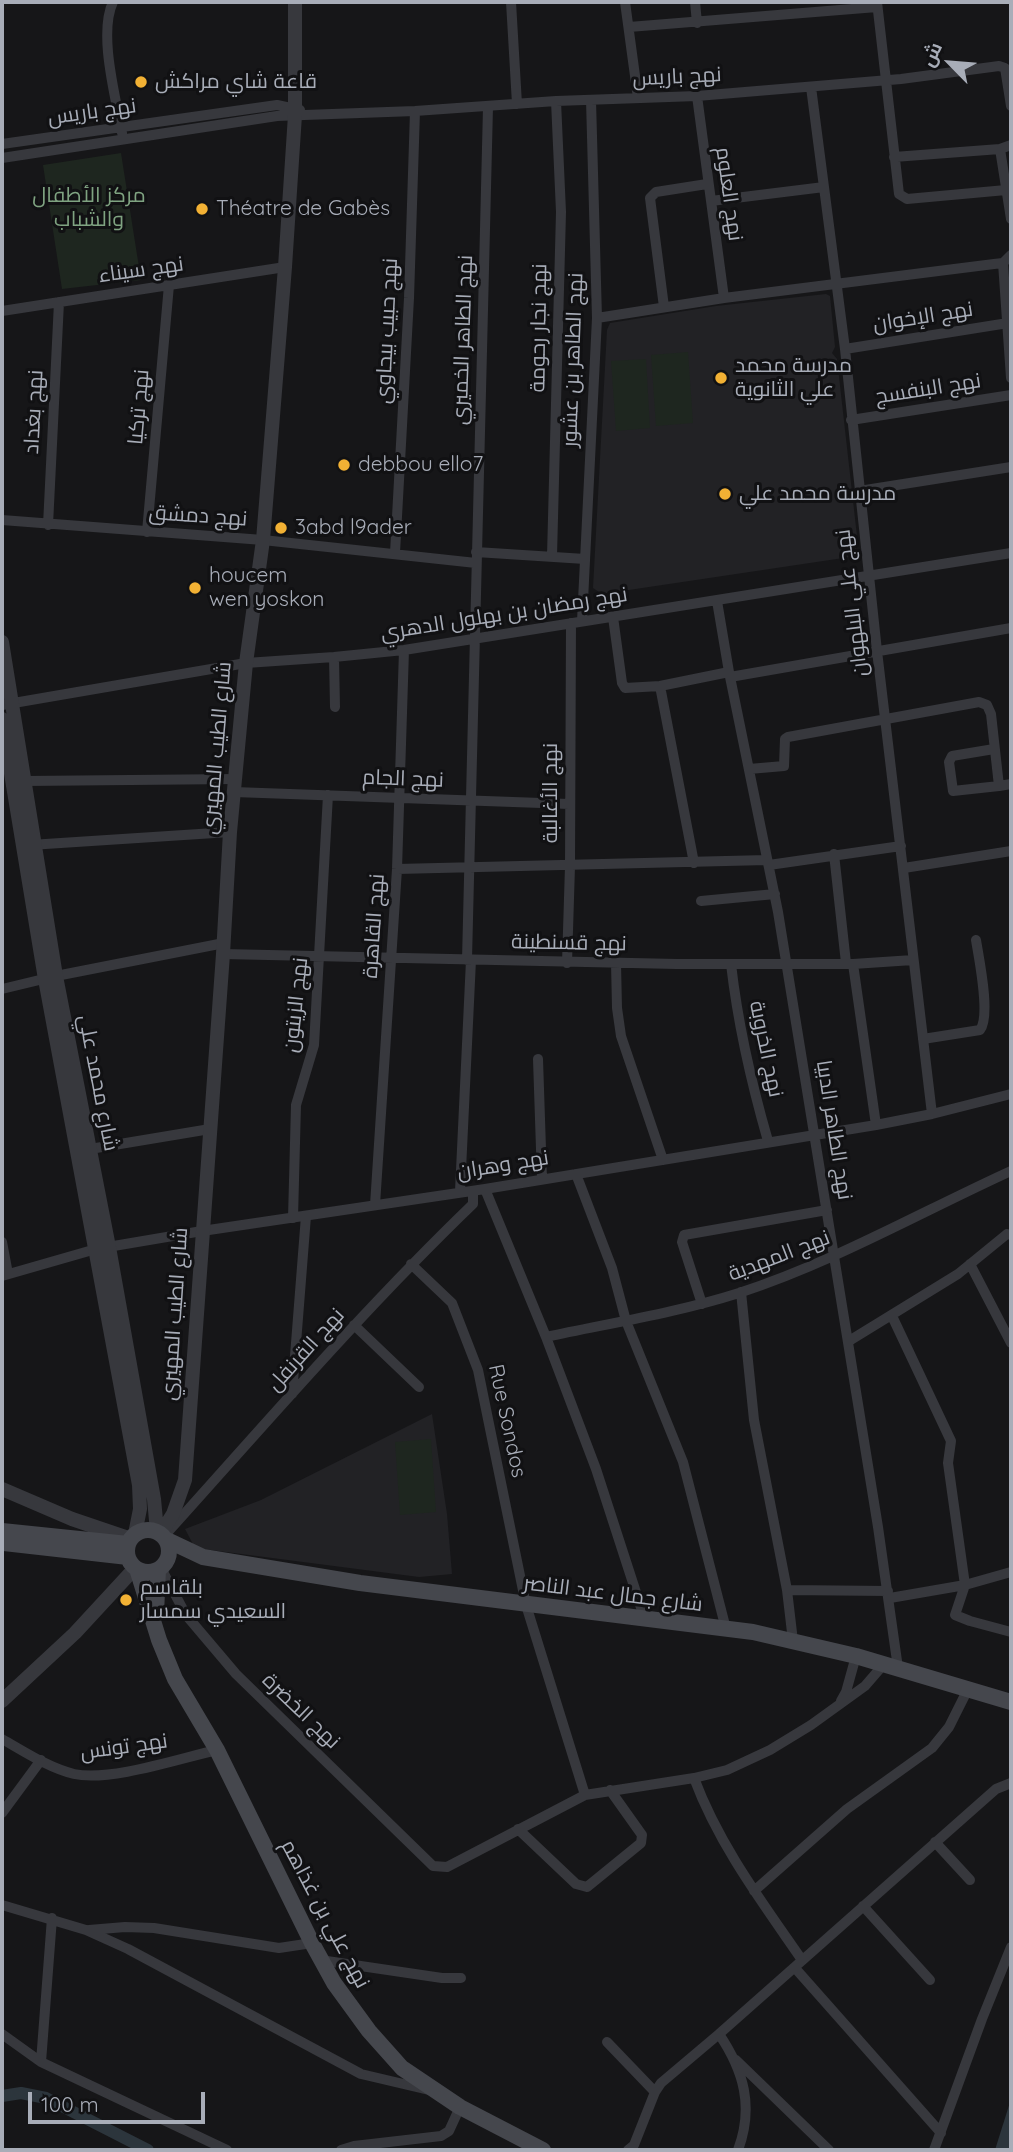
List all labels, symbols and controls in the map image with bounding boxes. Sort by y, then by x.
north arrow [915,28,985,98]
text: ش [915,38,947,70]
street label: نهج باريس [632,62,722,92]
place label: قاعة شاي مراكش [155,69,317,95]
marker: قاعة شاي مراكش [133,74,149,90]
street label: نهج باريس [46,93,138,131]
street label: نهج العلوم [710,145,748,243]
park label: مركز الأطفال والشباب [32,183,146,233]
place label: Théatre de Gabès [216,196,390,222]
marker: Théatre de Gabès [194,201,210,217]
street label: نهج سيناء [97,252,185,288]
street label: نهج الطاهر الخميري [447,255,479,425]
street label: نهج حبيب بيجاوي [371,257,403,405]
street label: نهج نجار رحومة [525,263,553,393]
street label: نهج الطاهر بن عشور [557,272,589,448]
street label: نهج الإخوان [871,297,975,337]
place label: مدرسة محمد علي الثانوية [735,353,852,403]
street label: نهج تركيا [123,368,155,446]
street label: نهج البنفسج [873,368,983,410]
street label: نهج بغداد [19,369,49,455]
marker: مدرسة محمد علي الثانوية [713,370,729,386]
place label: debbou ello7 [358,452,483,478]
marker: debbou ello7 [336,457,352,473]
place label: مدرسة محمد علي [739,481,896,507]
marker: مدرسة محمد علي [717,486,733,502]
street label: نهج دمشق [148,500,248,532]
place label: 3abd l9ader [295,515,412,541]
marker: 3abd l9ader [273,520,289,536]
street label: نهج علي البلهوان [830,528,874,678]
place label: houcem wen yoskon [209,563,324,613]
marker: houcem wen yoskon [187,580,203,596]
street label: نهج رمضان بن بهلول الدهري [379,582,629,646]
street label: شارع الطيب المهيري [197,661,237,835]
street label: نهج الأغالبة [538,743,564,843]
street label: نهج الجام [362,765,444,793]
street label: نهج القاهرة [358,873,390,979]
street label: نهج قسنطينة [511,929,627,957]
street label: نهج الزيتون [278,956,314,1054]
street label: نهج الخروبة [743,998,789,1100]
street label: شارع محمد علي [72,1013,124,1153]
street label: نهج الطاهر الدبيا [811,1058,857,1202]
street label: نهج وهران [455,1145,551,1185]
street label: نهج المهدية [725,1225,833,1287]
street label: شارع الطيب المهيري [156,1227,194,1401]
street label: نهج القرنفل [262,1303,350,1397]
street label: Rue Sondos [483,1362,531,1480]
street label: شارع جمال عبد الناصر [522,1571,704,1617]
place label: بلقاسم السعيدي سمسار [140,1575,286,1625]
marker: بلقاسم السعيدي سمسار [118,1592,134,1608]
street label: نهج الخضرة [257,1668,345,1754]
street label: نهج تونس [79,1728,169,1766]
street label: نهج علي بن غذاهم [275,1835,375,1993]
scale bar [32,2078,208,2122]
text: 100 m [41,2091,99,2117]

